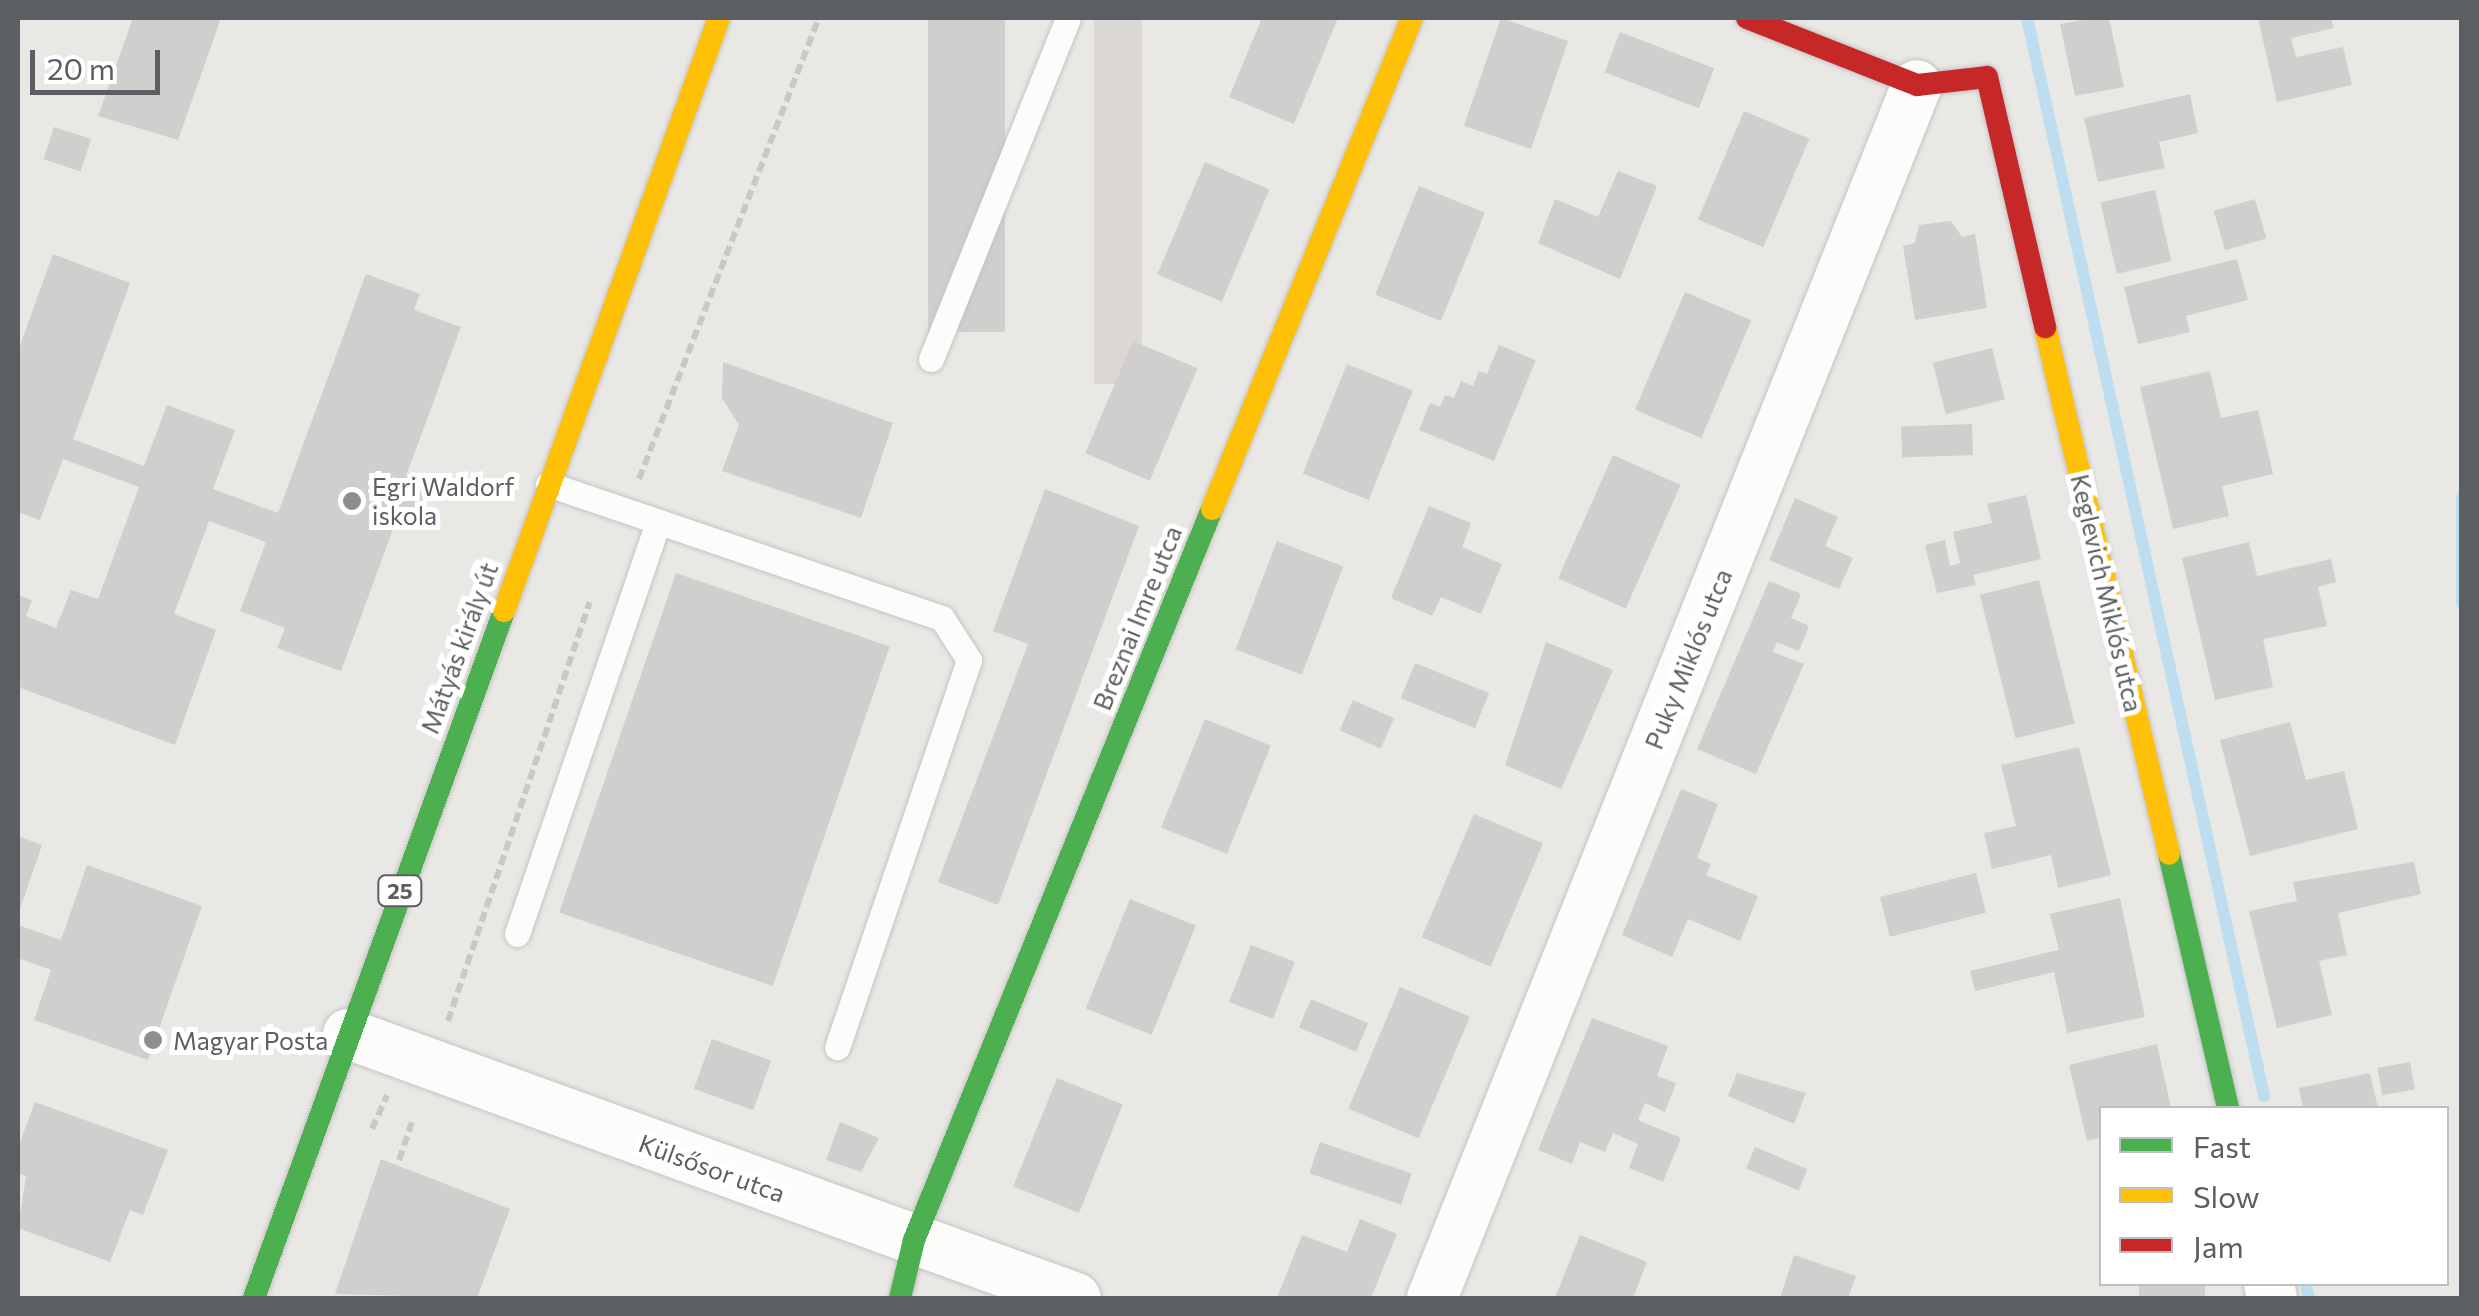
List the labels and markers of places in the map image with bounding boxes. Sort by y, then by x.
place label: Egri Waldorf iskola [372,472,514,531]
marker: Egri Waldorf iskola [341,490,363,512]
place label: Magyar Posta [173,1025,328,1055]
marker: Magyar Posta [142,1029,164,1051]

